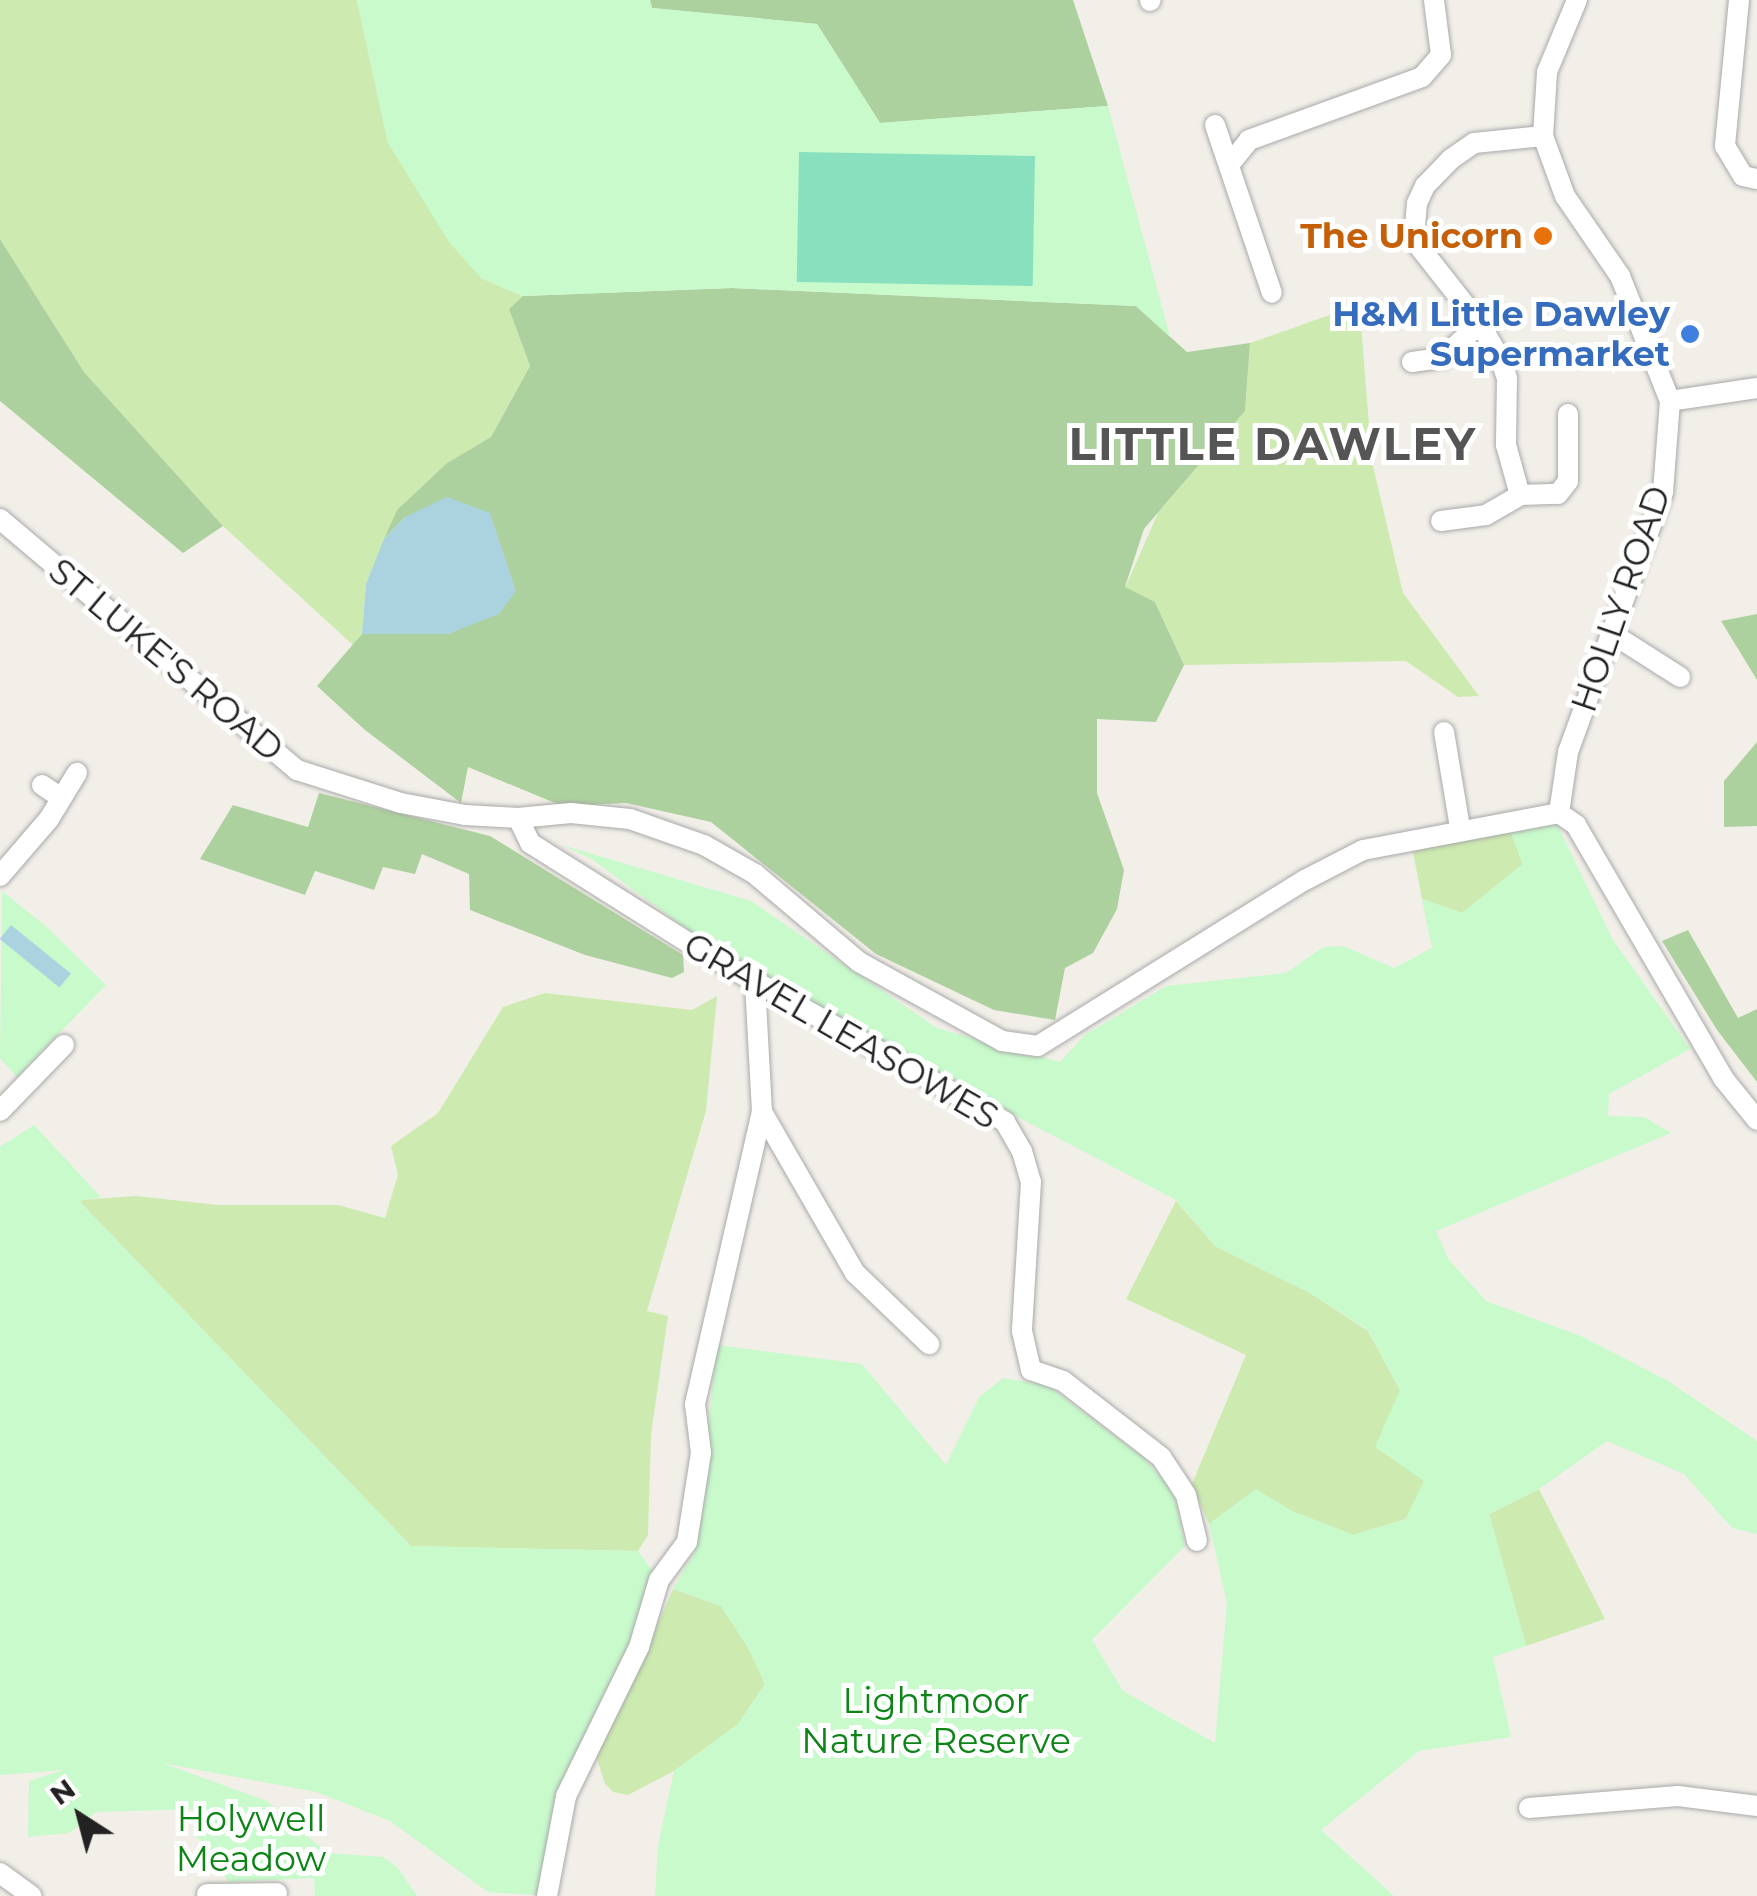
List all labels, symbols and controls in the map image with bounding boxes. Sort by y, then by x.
place label: The Unicorn [1300,215,1523,257]
marker: The Unicorn [1532,225,1554,247]
place label: H&M Little Dawley Supermarket [1332,293,1670,375]
marker: H&M Little Dawley Supermarket [1679,323,1701,345]
district label: LITTLE DAWLEY [1068,417,1478,471]
street label: HOLLY ROAD [1563,481,1679,717]
street label: ST LUKE'S ROAD [40,550,292,770]
street label: GRAVEL LEASOWES [676,924,1006,1138]
park label: Lightmoor Nature Reserve [801,1680,1071,1762]
north arrow [30,1766,130,1866]
text: N [43,1771,82,1812]
park label: Holywell Meadow [176,1798,326,1880]

